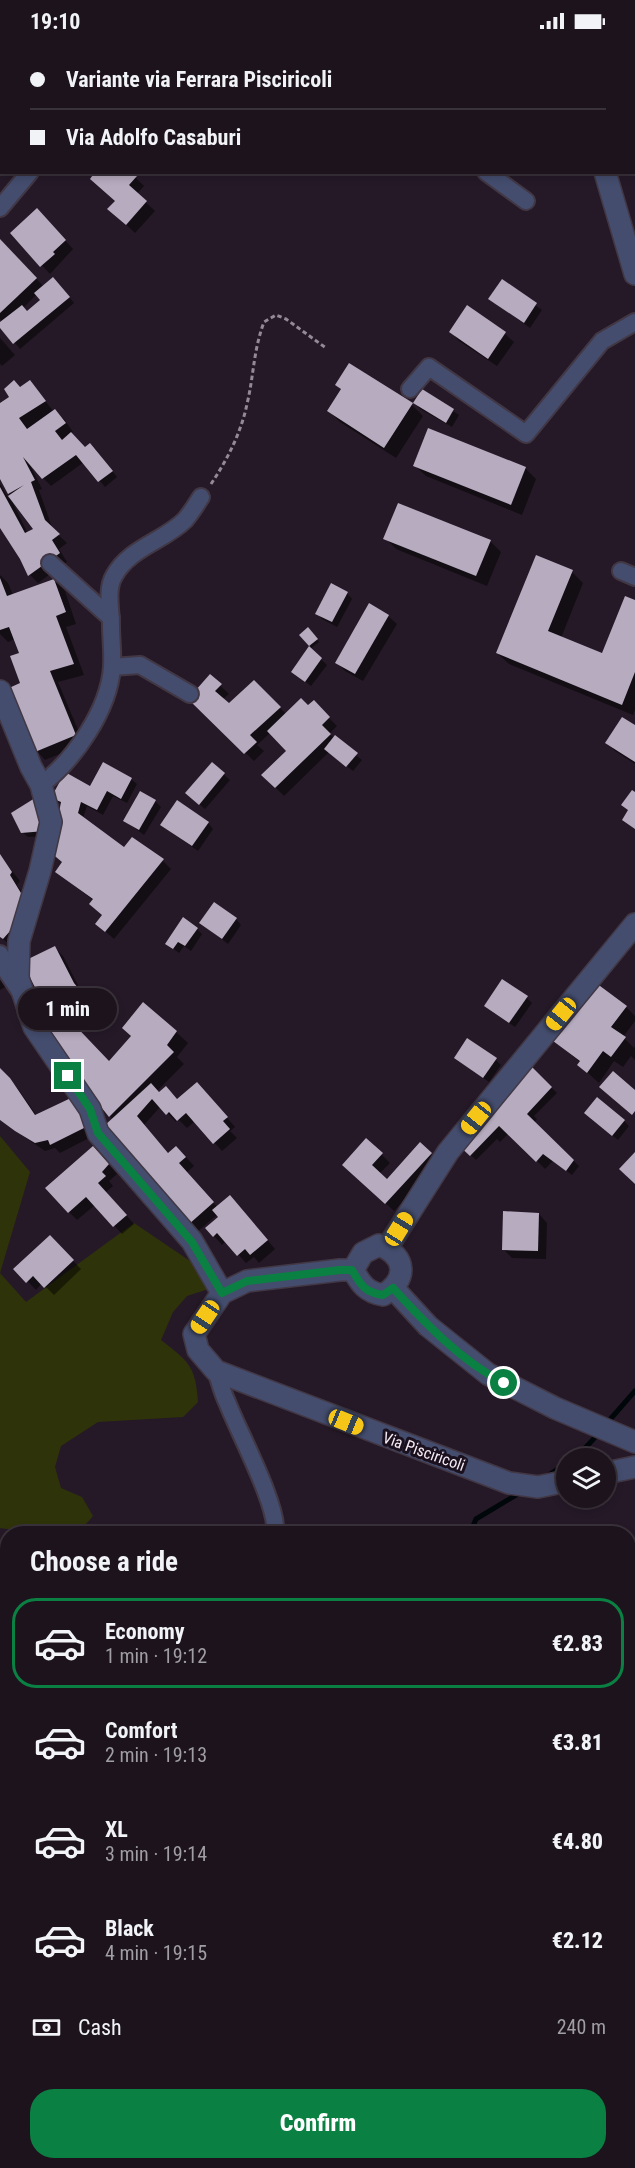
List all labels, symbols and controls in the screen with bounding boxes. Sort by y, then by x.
text: 19:10 [30,9,81,34]
text: Variante via Ferrara Pisciricoli [66,67,332,92]
text: Via Adolfo Casaburi [66,125,241,150]
callout: 1 min [19,989,118,1031]
car [543,994,579,1034]
text: 1 min [45,997,90,1021]
route end [54,1062,81,1089]
car [458,1098,494,1138]
car [382,1209,416,1249]
car [187,1297,223,1337]
route start [490,1369,517,1396]
car [326,1407,366,1437]
street label: Via Pisciricoli [380,1428,468,1475]
map controls [556,1448,616,1508]
button: layers [556,1448,616,1508]
text: Choose a ride [30,1546,178,1578]
icon: car [33,1616,87,1670]
text: Economy [105,1619,185,1644]
text: €2.83 [552,1631,603,1656]
text: 1 min · 19:12 [105,1644,207,1668]
icon: car [33,1715,87,1769]
text: Comfort [105,1718,178,1743]
text: €3.81 [552,1730,603,1755]
text: 2 min · 19:13 [105,1743,207,1767]
icon: car [33,1814,87,1868]
text: XL [105,1817,128,1842]
text: €4.80 [552,1829,603,1854]
text: 3 min · 19:14 [105,1842,207,1866]
icon: car [33,1913,87,1967]
text: Black [105,1916,154,1941]
text: €2.12 [552,1928,603,1953]
text: 4 min · 19:15 [105,1941,207,1965]
icon: cash [30,2011,63,2044]
text: Cash [78,2015,122,2040]
text: 240 m [557,2015,606,2039]
button: Confirm [30,2089,606,2158]

